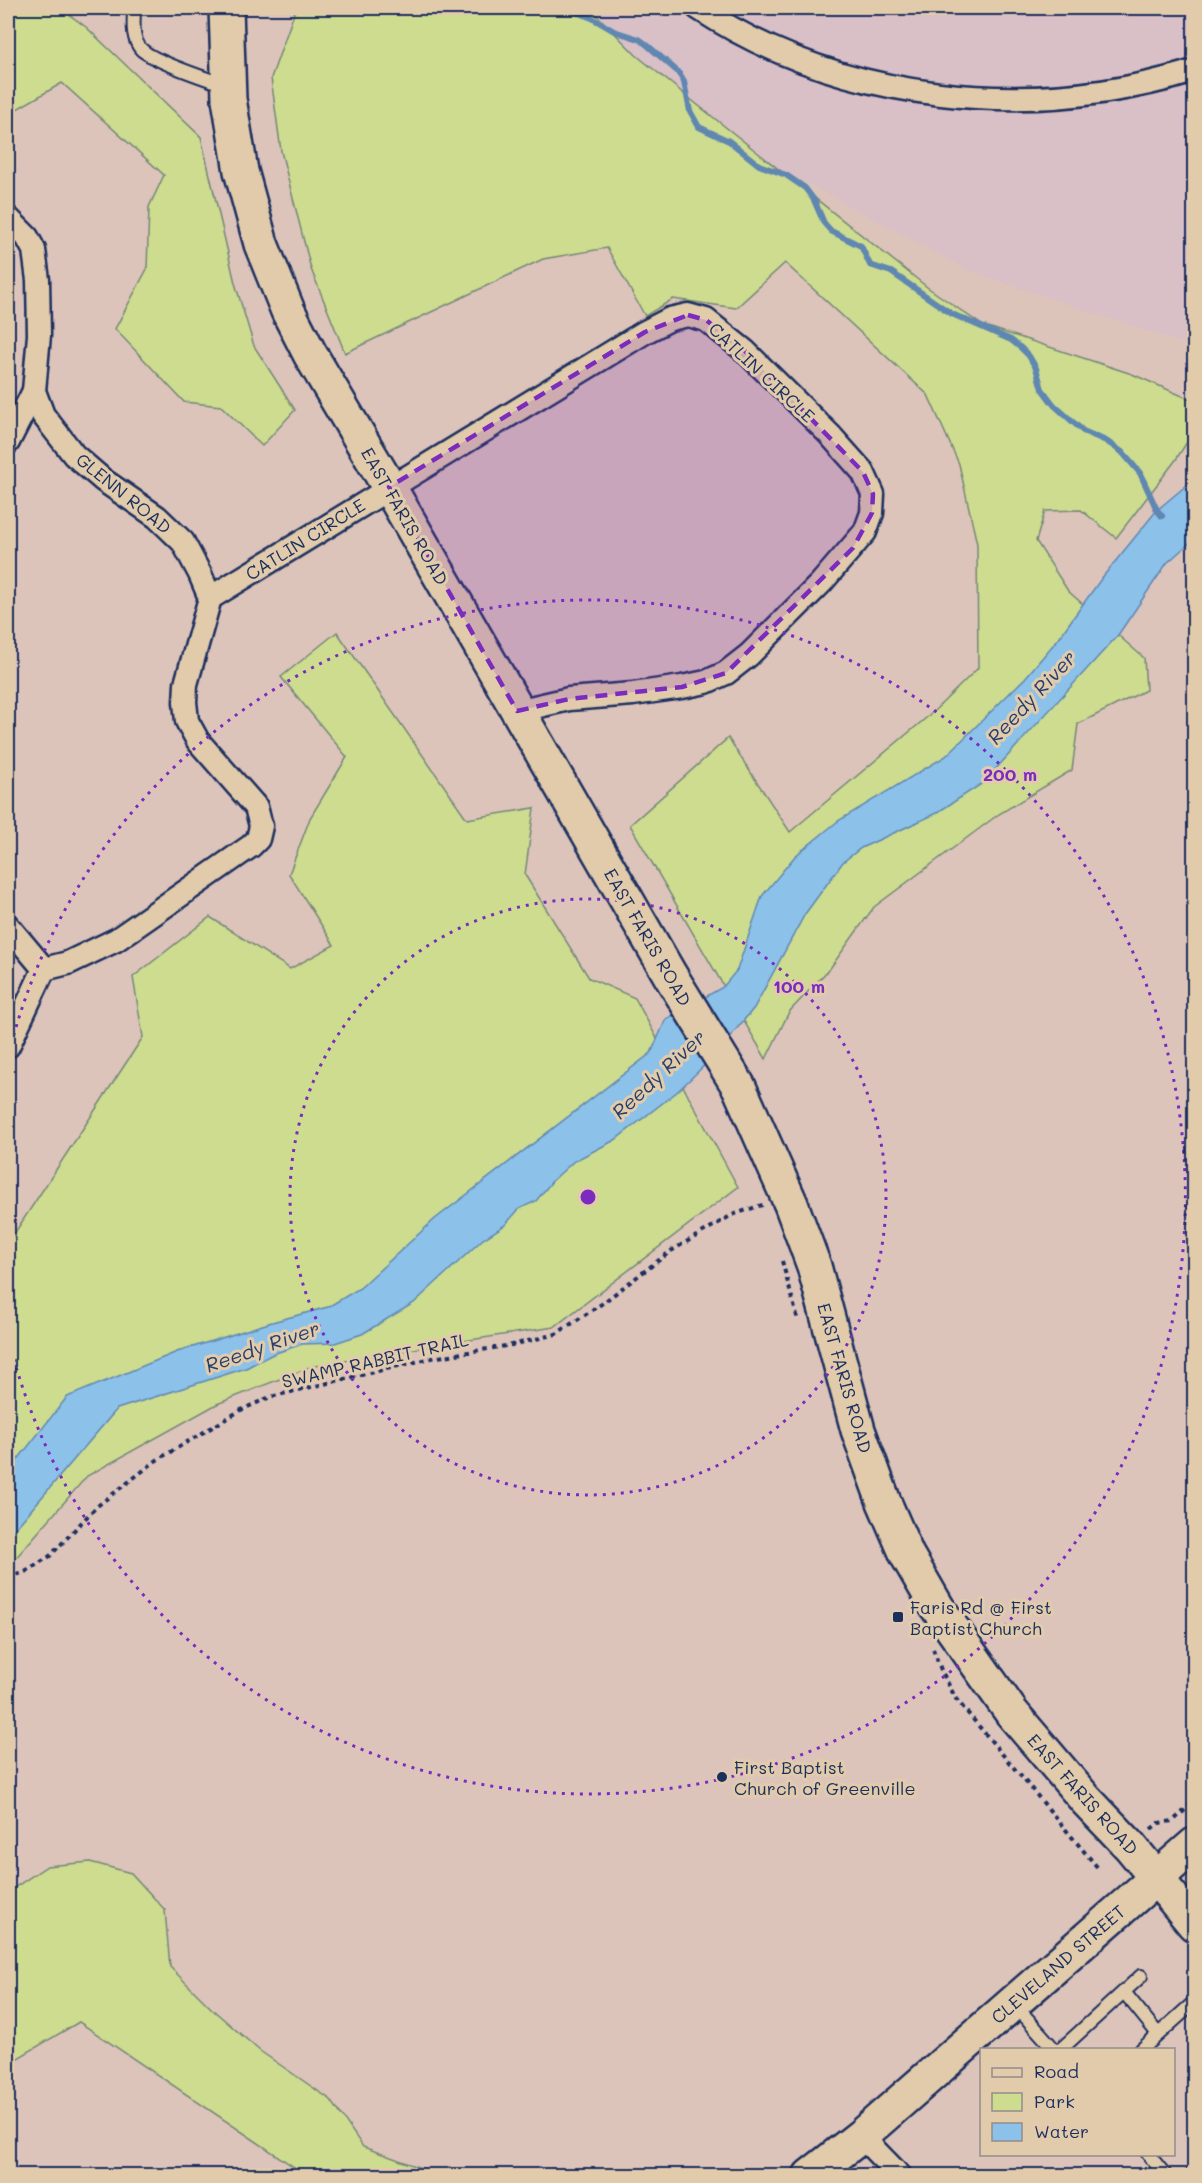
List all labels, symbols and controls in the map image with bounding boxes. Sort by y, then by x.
street label: CATLIN CIRCLE [704,317,820,427]
street label: EAST FARIS ROAD [356,443,454,589]
street label: GLENN ROAD [71,447,177,539]
street label: CATLIN CIRCLE [241,493,369,585]
water label: Reedy River [981,645,1081,749]
text: 200 m [983,762,1037,786]
street label: EAST FARIS ROAD [599,864,697,1010]
text: 100 m [773,974,825,998]
water label: Reedy River [606,1024,710,1124]
centre of rings [578,1187,598,1207]
street label: EAST FARIS ROAD [812,1300,878,1456]
water label: Reedy River [201,1314,323,1378]
street label: SWAMP RABBIT TRAIL [279,1327,471,1393]
place label: Faris Rd @ First Baptist Church [910,1595,1052,1640]
marker: Faris Rd @ First Baptist Church [891,1610,905,1624]
street label: EAST FARIS ROAD [1022,1728,1144,1860]
place label: First Baptist Church of Greenville [734,1755,916,1800]
marker: First Baptist Church of Greenville [715,1770,729,1784]
street label: CLEVELAND STREET [986,1899,1130,2029]
legend [980,2048,1175,2156]
text: Road [1034,2059,1079,2083]
text: Park [1034,2089,1075,2113]
text: Water [1034,2119,1089,2143]

